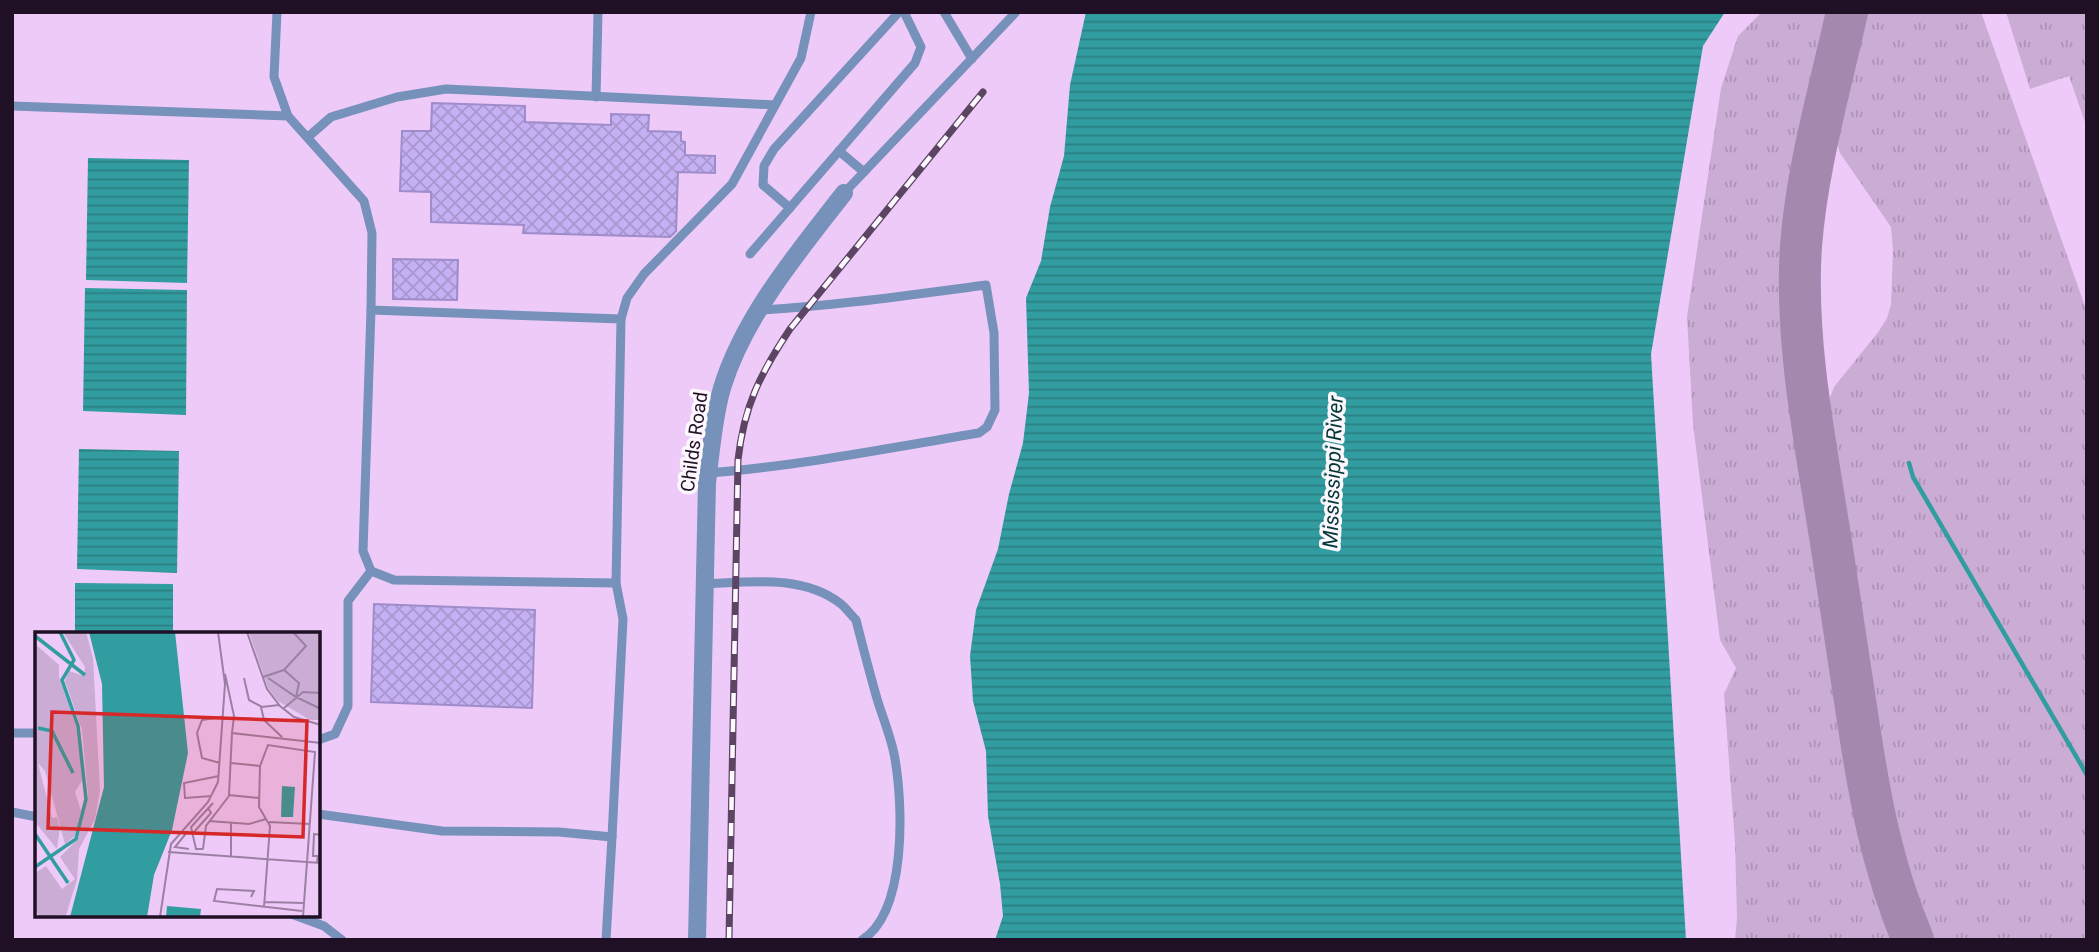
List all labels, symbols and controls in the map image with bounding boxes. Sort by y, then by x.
street label: Childs Road [676,390,712,494]
water label: Mississippi River [1318,394,1348,549]
inset map [35,632,320,917]

